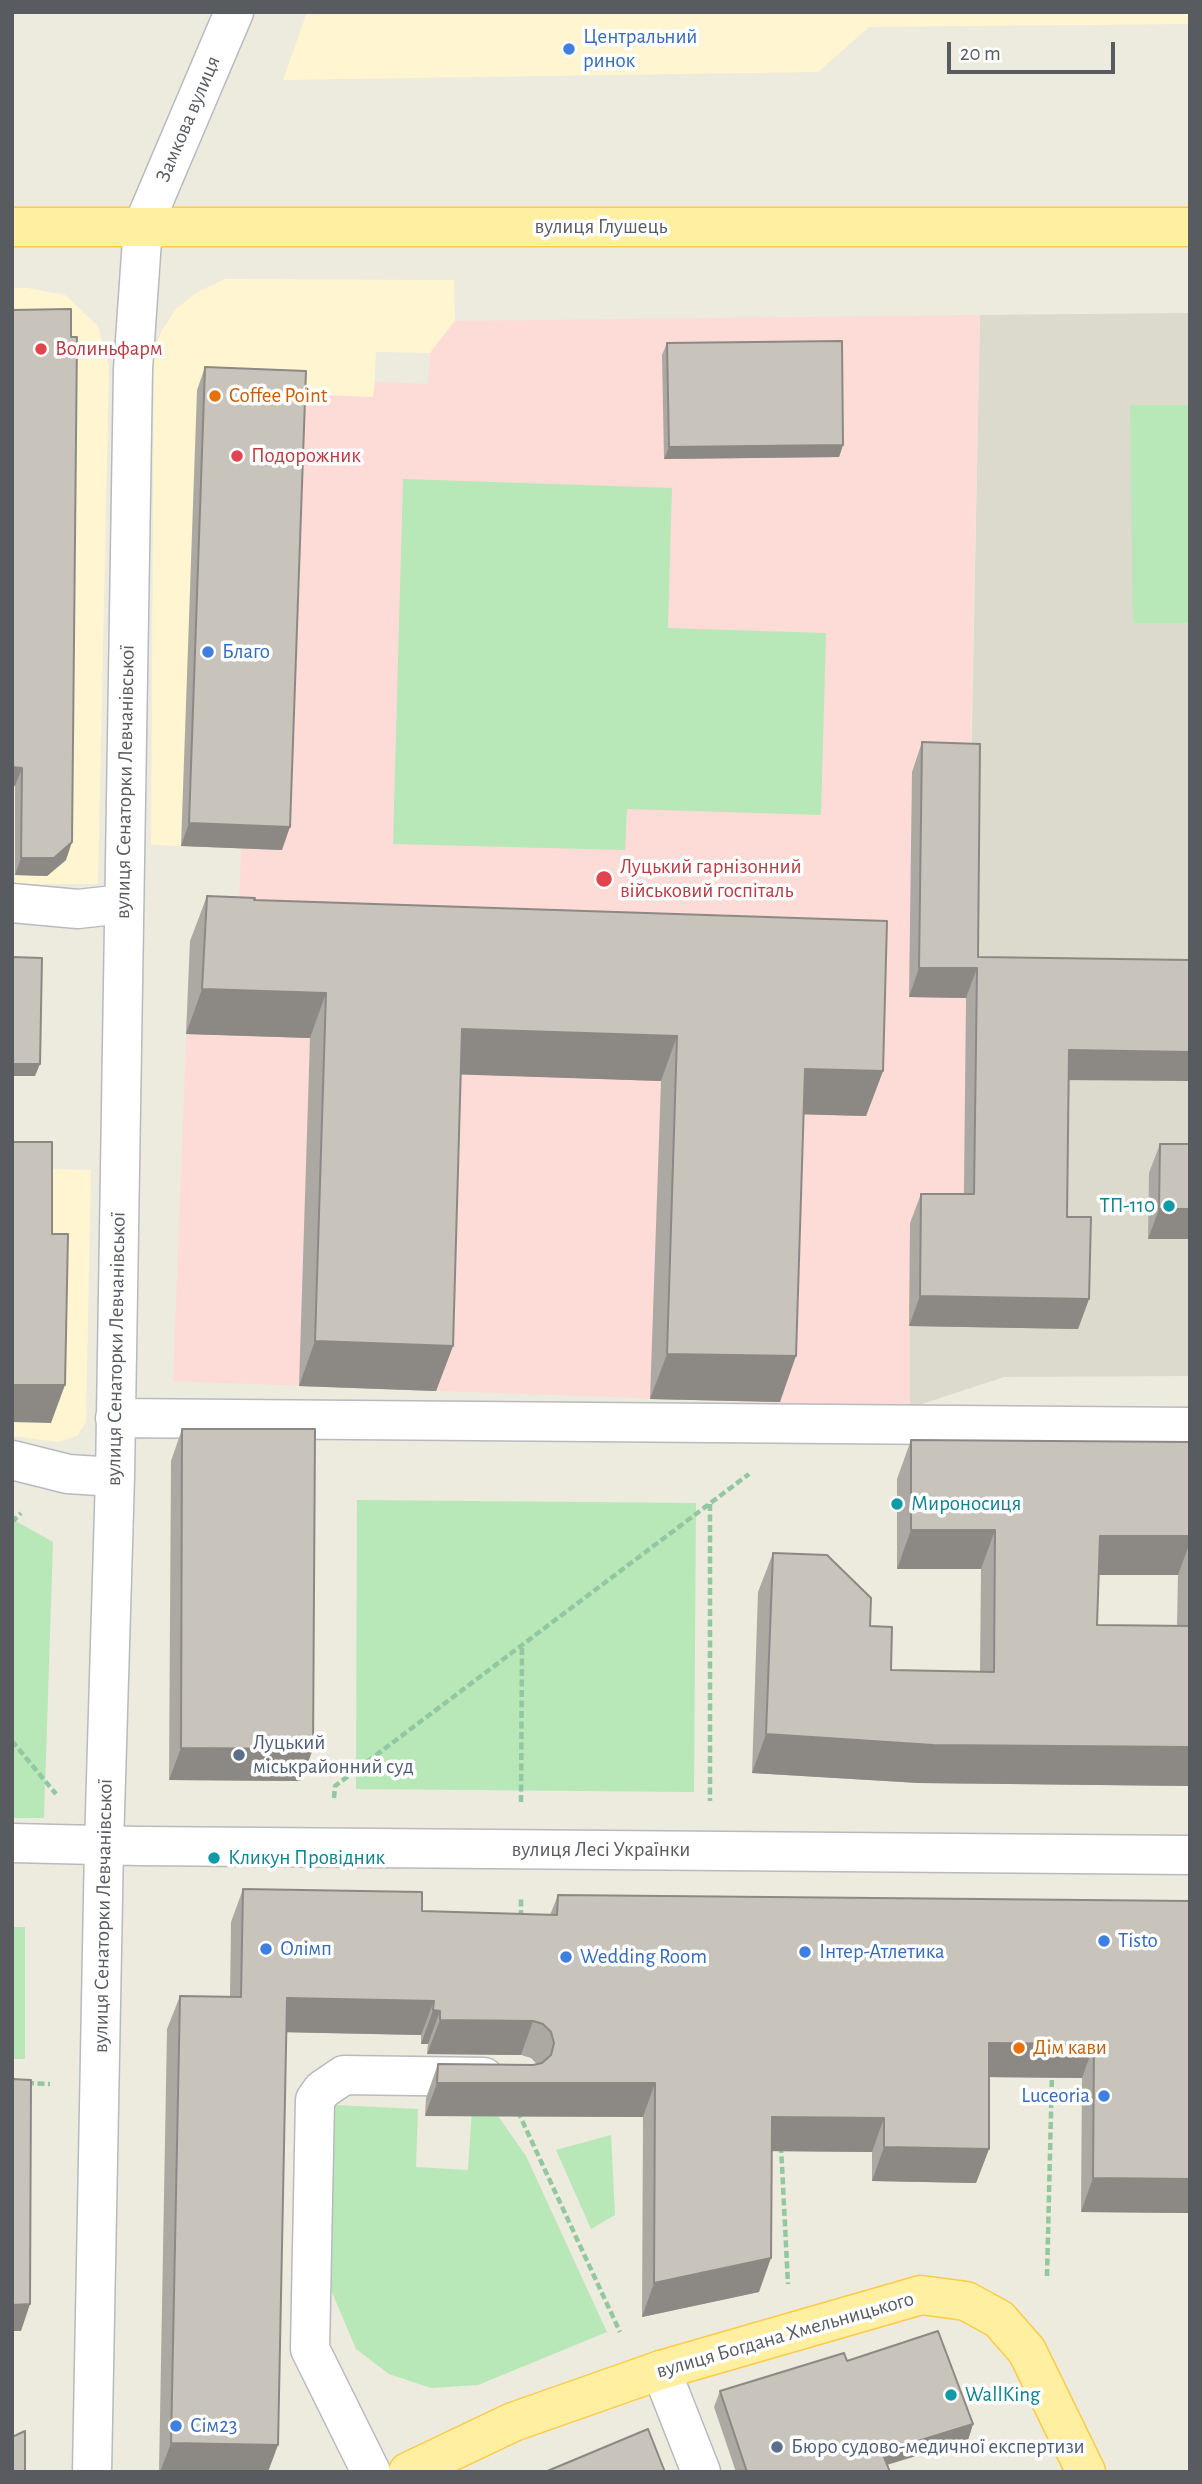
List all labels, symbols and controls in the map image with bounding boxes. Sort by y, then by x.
place label: Центральний ринок [583,24,697,74]
scale bar [950,28,1118,72]
marker: Центральний ринок [561,41,577,57]
text: 20 m [960,43,1001,64]
street label: Замкова вулиця [150,52,226,186]
street label: вулиця Глушець [535,214,667,240]
place label: Волиньфарм [55,336,163,362]
marker: Волиньфарм [33,341,49,357]
place label: Coffee Point [229,383,328,409]
marker: Coffee Point [207,388,223,404]
place label: Подорожник [251,443,361,469]
marker: Подорожник [229,448,245,464]
place label: Благо [222,639,270,665]
marker: Благо [200,644,216,660]
street label: вулиця Сенаторки Левчанівської [110,645,140,919]
place label: Луцький гарнізонний військовий госпіталь [620,854,802,904]
marker: Луцький гарнізонний військовий госпіталь [594,869,614,889]
place label: ТП-110 [1100,1193,1155,1219]
marker: ТП-110 [1161,1198,1177,1214]
street label: вулиця Сенаторки Левчанівської [101,1212,131,1486]
place label: Мироносиця [911,1491,1021,1517]
marker: Мироносиця [889,1496,905,1512]
place label: Луцький міськрайонний суд [253,1730,414,1780]
marker: Луцький міськрайонний суд [231,1747,247,1763]
street label: вулиця Сенаторки Левчанівської [88,1779,118,2053]
street label: вулиця Лесі Українки [512,1837,690,1863]
place label: Кликун Провідник [228,1845,385,1871]
marker: Кликун Провідник [206,1850,222,1866]
place label: Tisto [1118,1928,1158,1954]
marker: Tisto [1096,1933,1112,1949]
place label: Олімп [280,1936,332,1962]
place label: Інтер-Атлетика [819,1939,945,1965]
marker: Олімп [258,1941,274,1957]
place label: Wedding Room [580,1944,707,1970]
marker: Інтер-Атлетика [797,1944,813,1960]
marker: Wedding Room [558,1949,574,1965]
place label: Дім кави [1033,2035,1107,2061]
marker: Дім кави [1011,2040,1027,2056]
place label: Luceoria [1021,2083,1090,2109]
marker: Luceoria [1096,2088,1112,2104]
street label: вулиця Богдана Хмельницького [653,2286,917,2384]
place label: WallKing [965,2382,1040,2408]
marker: WallKing [943,2387,959,2403]
place label: Сім23 [190,2413,237,2439]
marker: Сім23 [168,2418,184,2434]
place label: Бюро судово-медичної експертизи [791,2434,1085,2460]
marker: Бюро судово-медичної експертизи [769,2439,785,2455]

